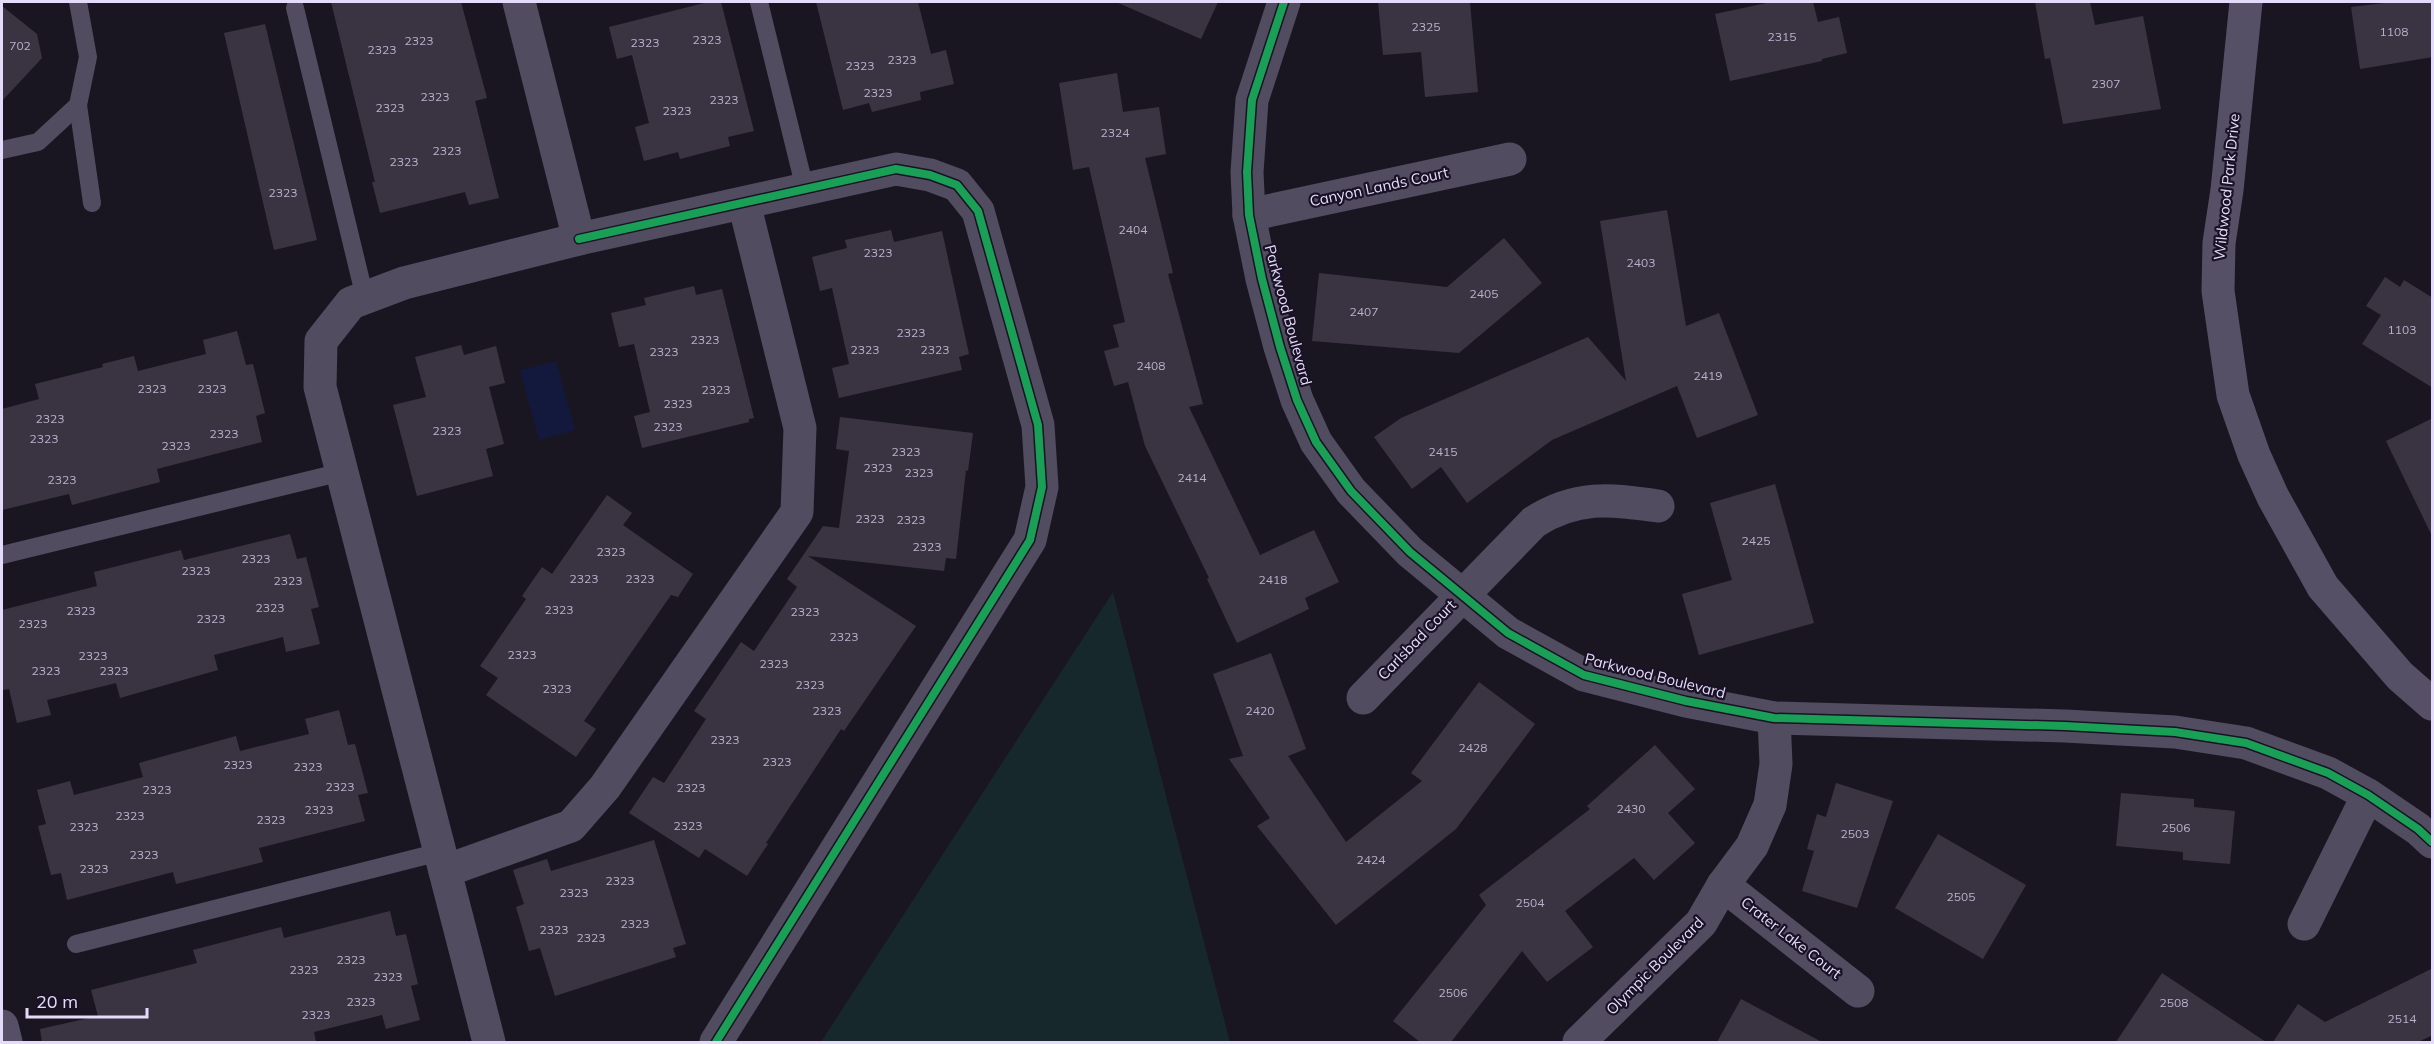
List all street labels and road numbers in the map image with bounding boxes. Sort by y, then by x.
street label: Wildwood Park Drive [2209,113,2244,261]
street label: Canyon Lands Court [1308,163,1450,210]
street label: Parkwood Boulevard [1261,243,1316,387]
street label: Carlsbad Court [1374,595,1460,684]
street label: Parkwood Boulevard [1583,649,1728,702]
street label: Crater Lake Court [1737,893,1845,983]
street label: Olympic Boulevard [1602,913,1707,1018]

